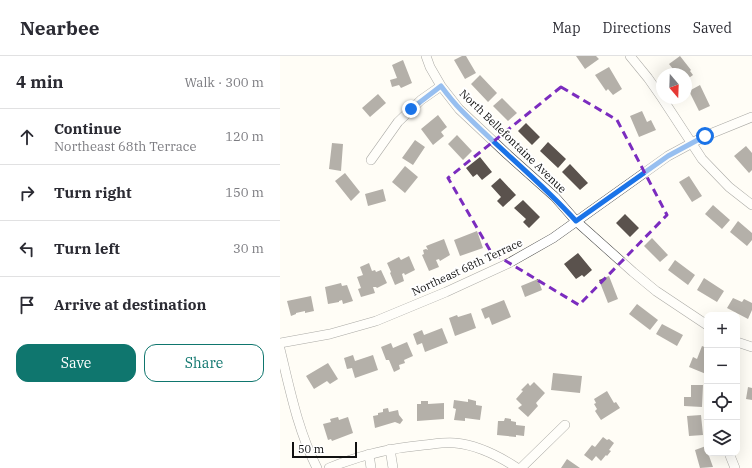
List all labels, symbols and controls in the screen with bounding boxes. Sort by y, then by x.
text: Nearbee [20,16,99,40]
text: Map [552,19,581,37]
text: Directions [603,19,671,37]
text: Saved [693,19,732,37]
north arrow [656,68,692,104]
text: 4 min [16,71,64,93]
text: Walk · 300 m [185,74,264,91]
street label: North Bellefontaine Avenue [457,86,569,196]
route end [402,100,420,118]
text: Continue [54,119,121,138]
icon: ahead [16,126,38,148]
route start [696,127,714,145]
text: 120 m [225,128,264,145]
text: Northeast 68th Terrace [54,138,196,155]
icon: right [16,182,38,204]
text: Turn right [54,183,132,202]
text: 150 m [225,184,264,201]
street label: Northeast 68th Terrace [409,235,525,299]
icon: left [16,238,38,260]
text: Turn left [54,239,120,258]
text: 30 m [233,240,264,257]
icon: arrive [16,294,38,316]
text: Arrive at destination [54,295,206,314]
map controls [704,312,740,456]
button: + [704,312,740,348]
button: Save [16,344,136,382]
button: Share [144,344,264,382]
button: − [704,348,740,384]
button: locate [704,384,740,420]
button: layers [704,420,740,456]
scale bar [292,440,357,459]
text: 50 m [298,442,324,456]

